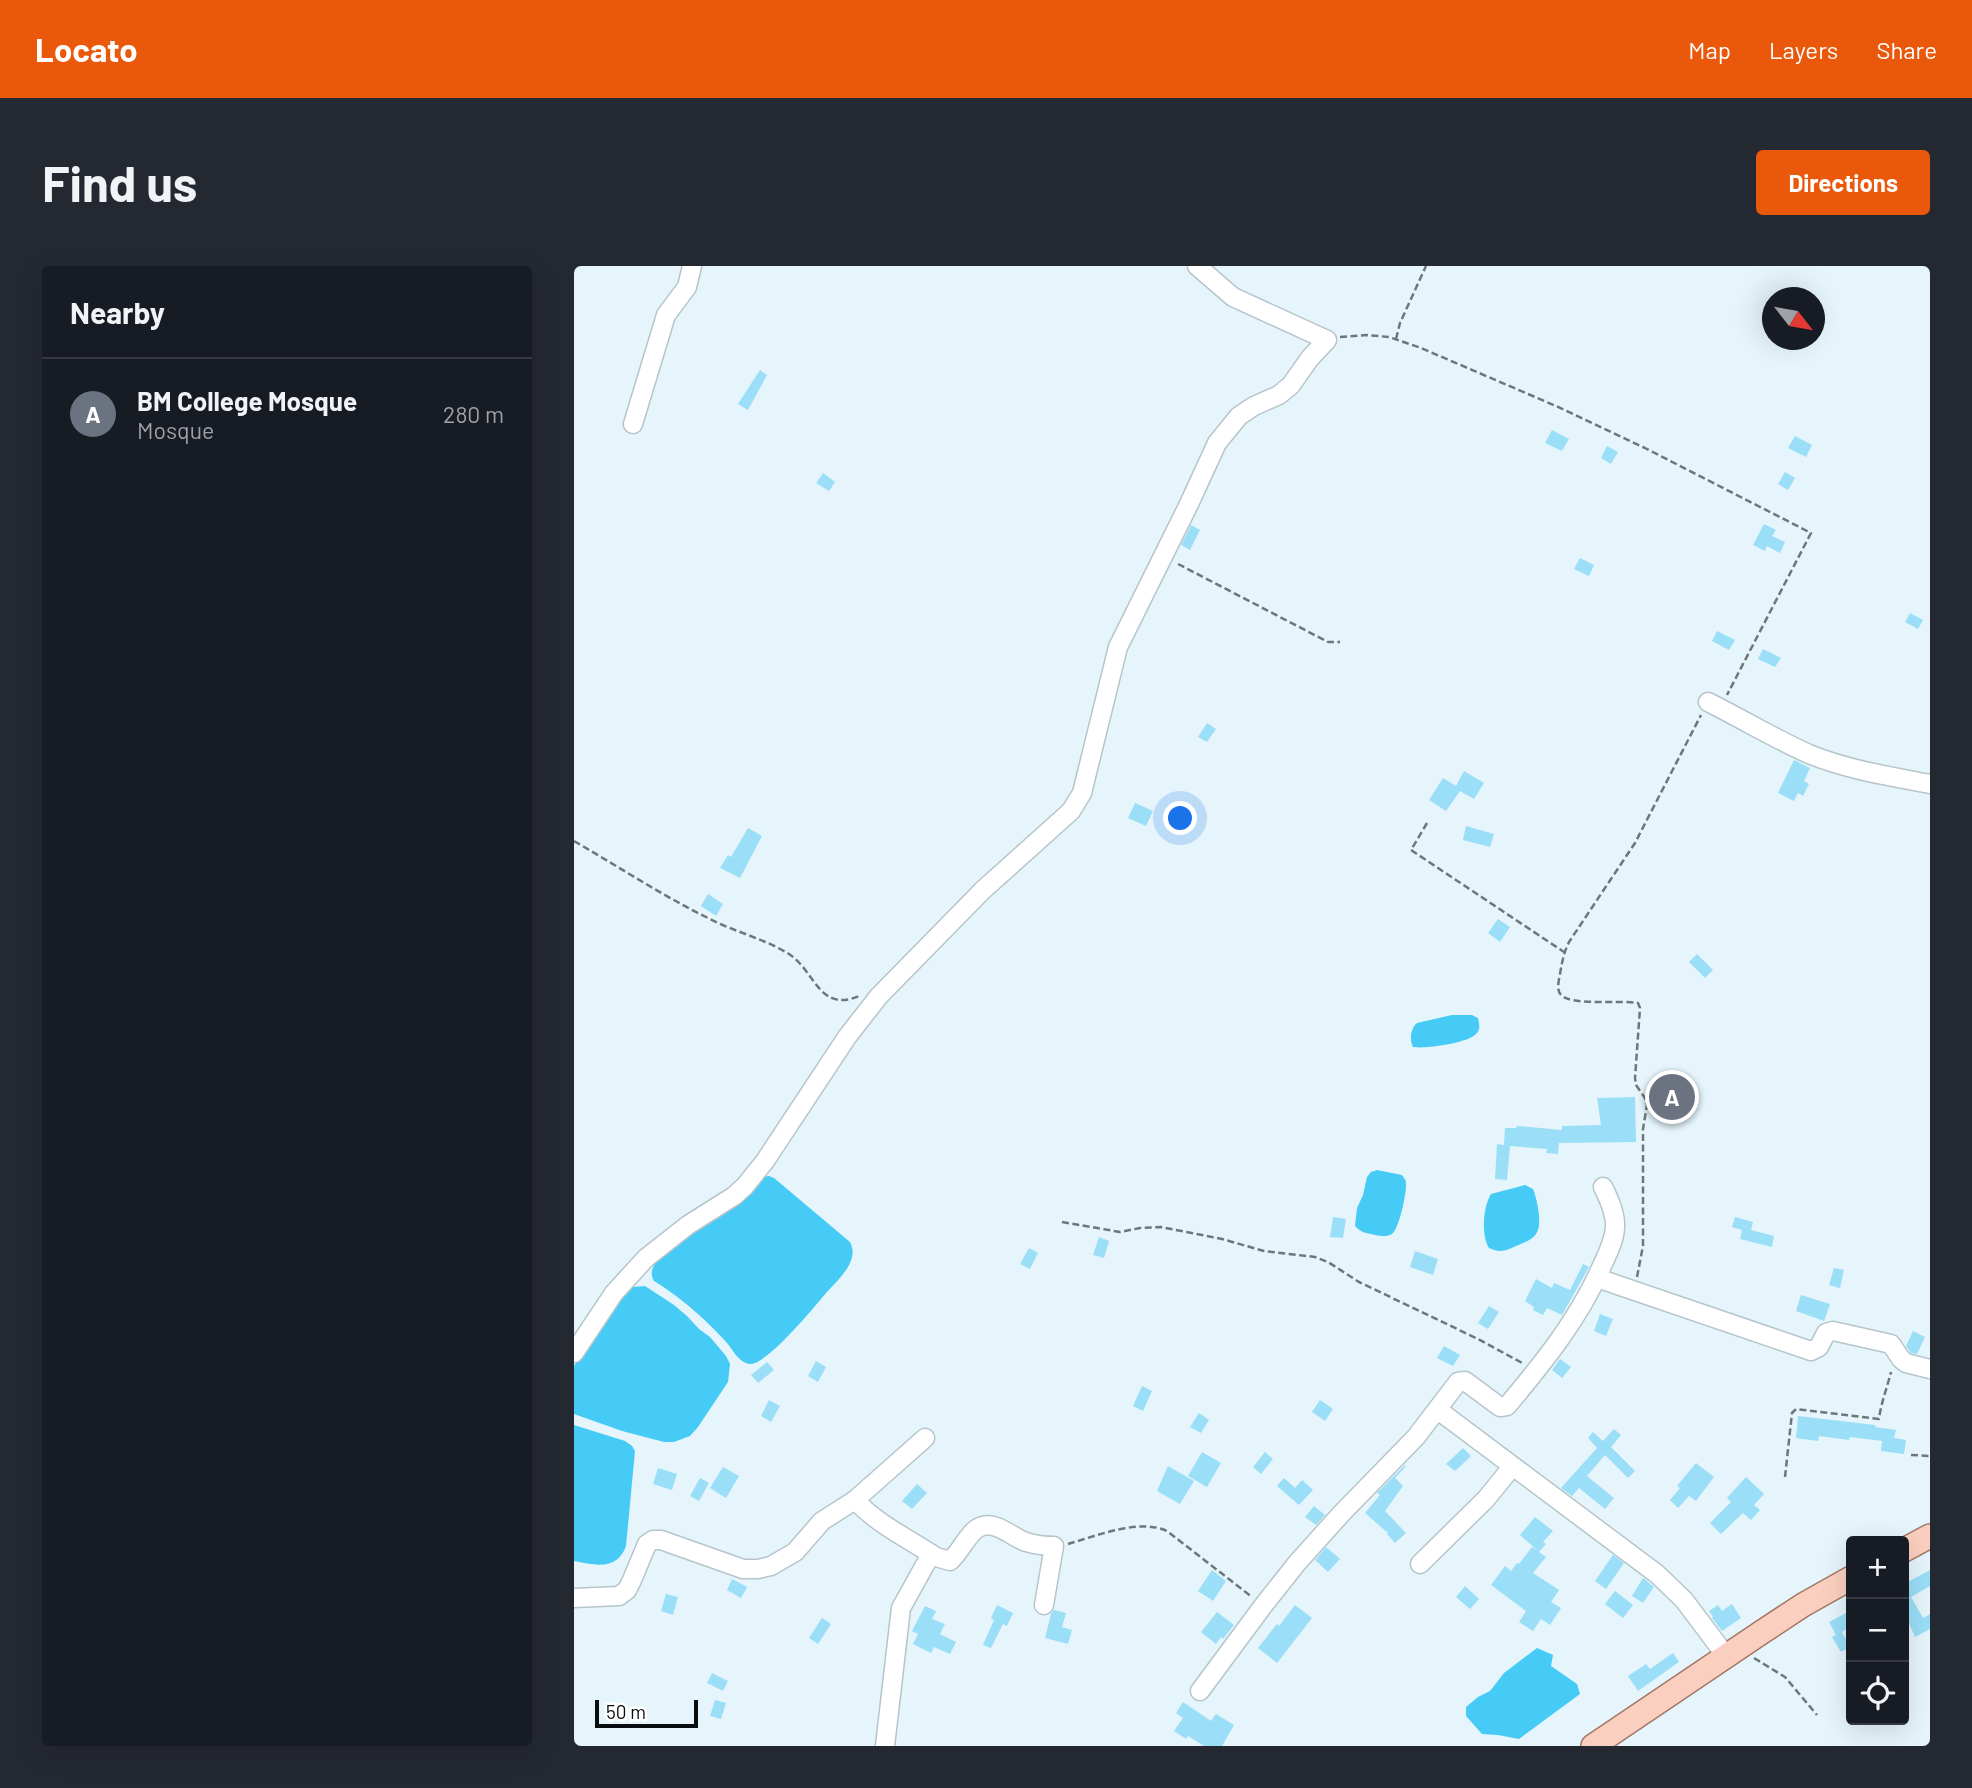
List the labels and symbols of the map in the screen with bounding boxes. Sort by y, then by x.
north arrow [1762,287,1825,350]
your location [1163,801,1197,835]
pin: A [1649,1071,1695,1123]
scale bar [595,1697,698,1729]

